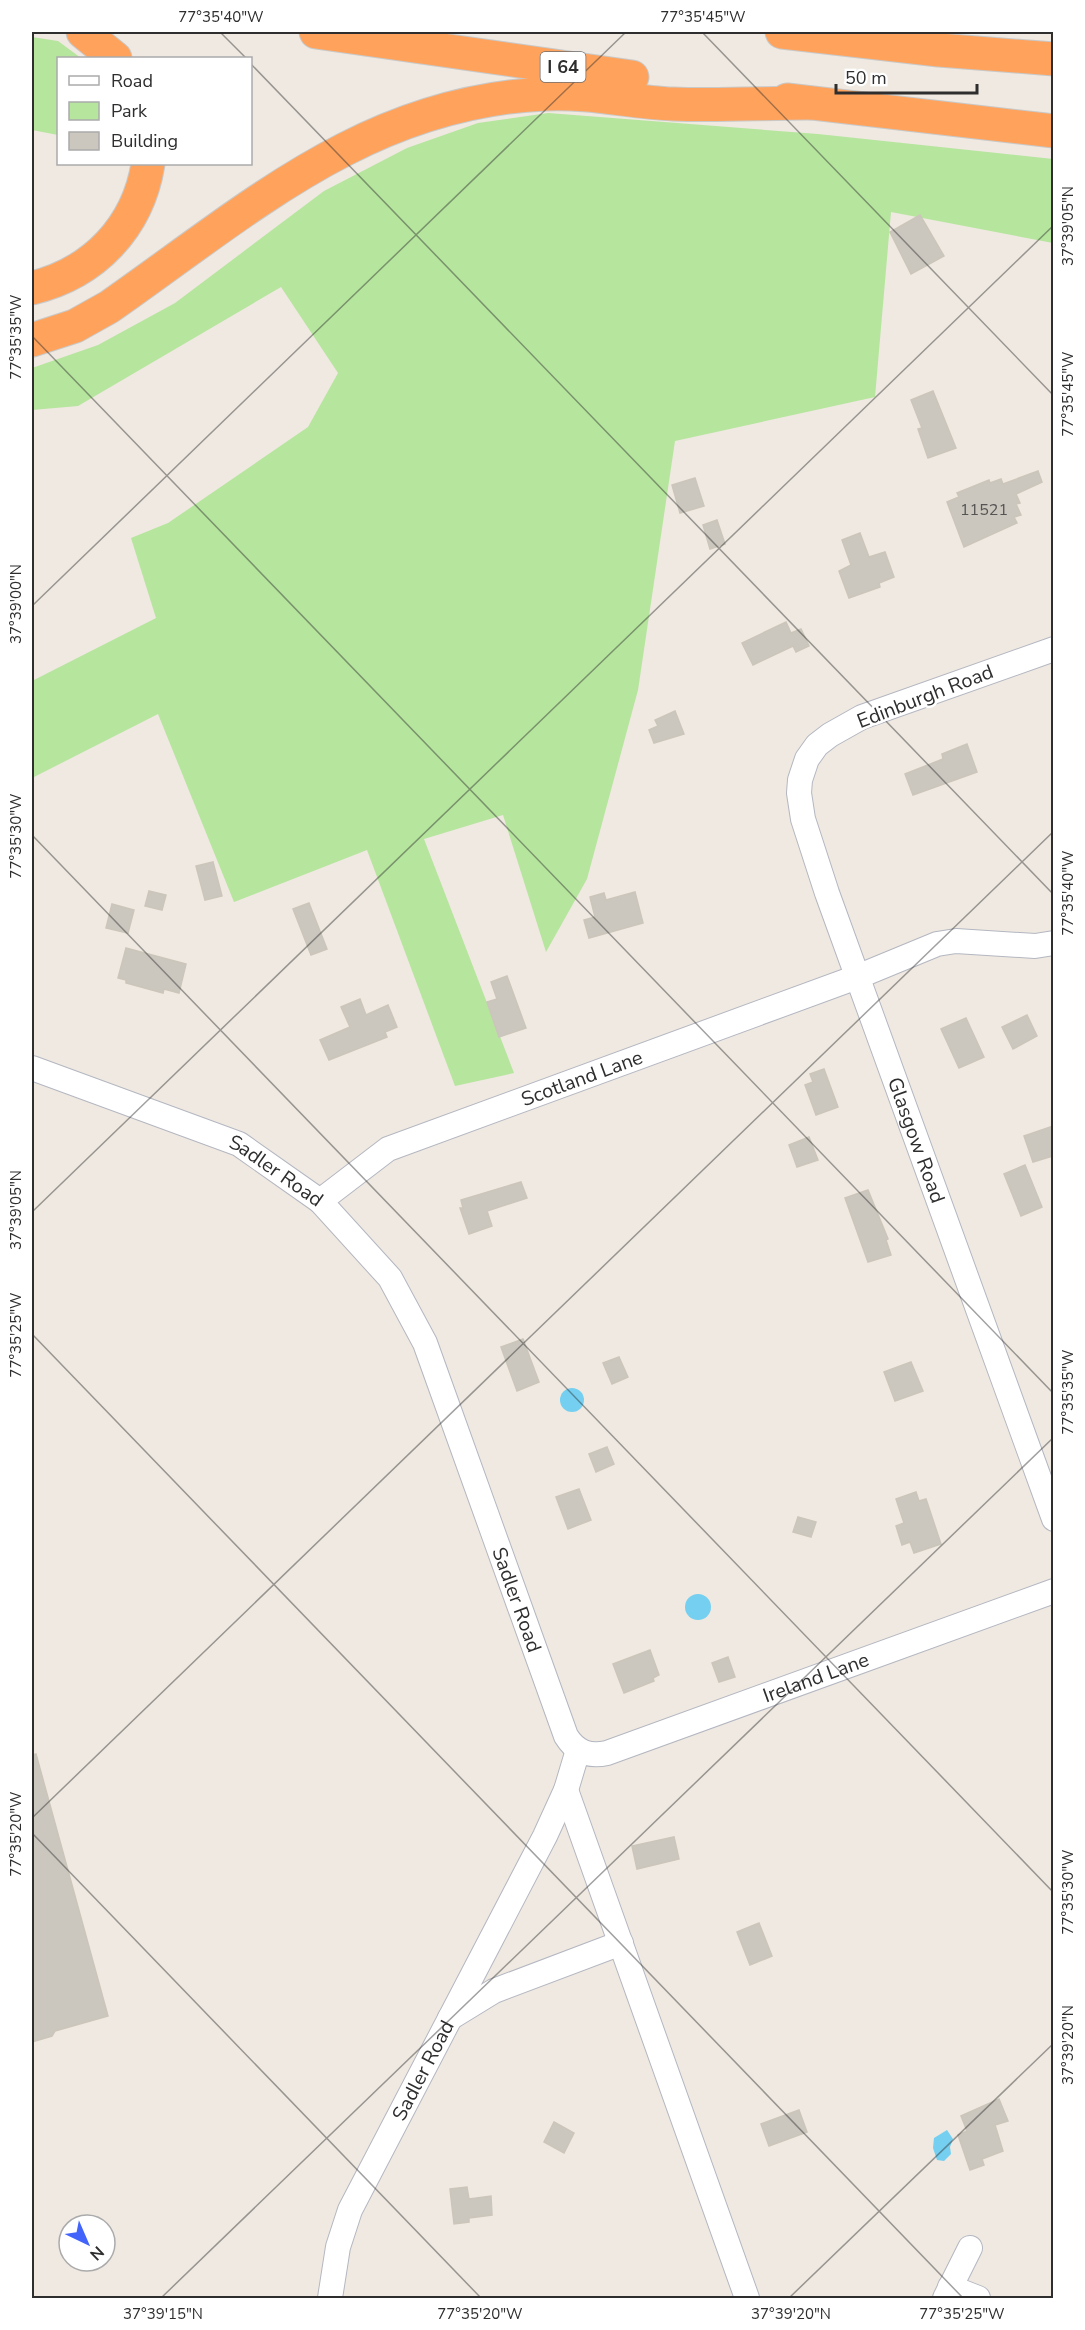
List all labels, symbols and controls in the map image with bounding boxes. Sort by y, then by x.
text: 77°35'40"W [178,7,264,27]
text: 77°35'45"W [660,7,746,27]
road number: I 64 [540,52,586,82]
legend [57,57,252,165]
scale bar [836,57,977,95]
text: 50 m [845,66,887,90]
text: Road [111,69,153,93]
text: Park [111,99,148,123]
text: Building [111,129,178,153]
text: 37°39'05"N [1058,186,1078,266]
text: 77°35'35"W [6,294,26,380]
text: 77°35'45"W [1058,351,1078,437]
house number: 11521 [960,499,1008,521]
text: 37°39'00"N [6,564,26,644]
street label: Edinburgh Road [853,658,997,735]
text: 77°35'30"W [6,793,26,879]
text: 77°35'40"W [1058,850,1078,936]
street label: Scotland Lane [517,1044,647,1113]
street label: Glasgow Road [881,1074,951,1207]
street label: Sadler Road [225,1129,329,1213]
text: 37°39'05"N [6,1170,26,1250]
text: 77°35'25"W [6,1292,26,1378]
text: 77°35'35"W [1058,1349,1078,1435]
street label: Sadler Road [485,1543,548,1656]
street label: Ireland Lane [759,1646,873,1709]
text: 77°35'20"W [6,1791,26,1877]
text: 77°35'30"W [1058,1849,1078,1935]
text: 37°39'20"N [1058,2005,1078,2085]
street label: Sadler Road [386,2016,461,2126]
north arrow [57,2213,117,2273]
text: N [85,2241,109,2265]
text: 37°39'15"N [123,2304,203,2324]
text: 77°35'20"W [437,2304,523,2324]
text: 37°39'20"N [751,2304,831,2324]
text: 77°35'25"W [919,2304,1005,2324]

